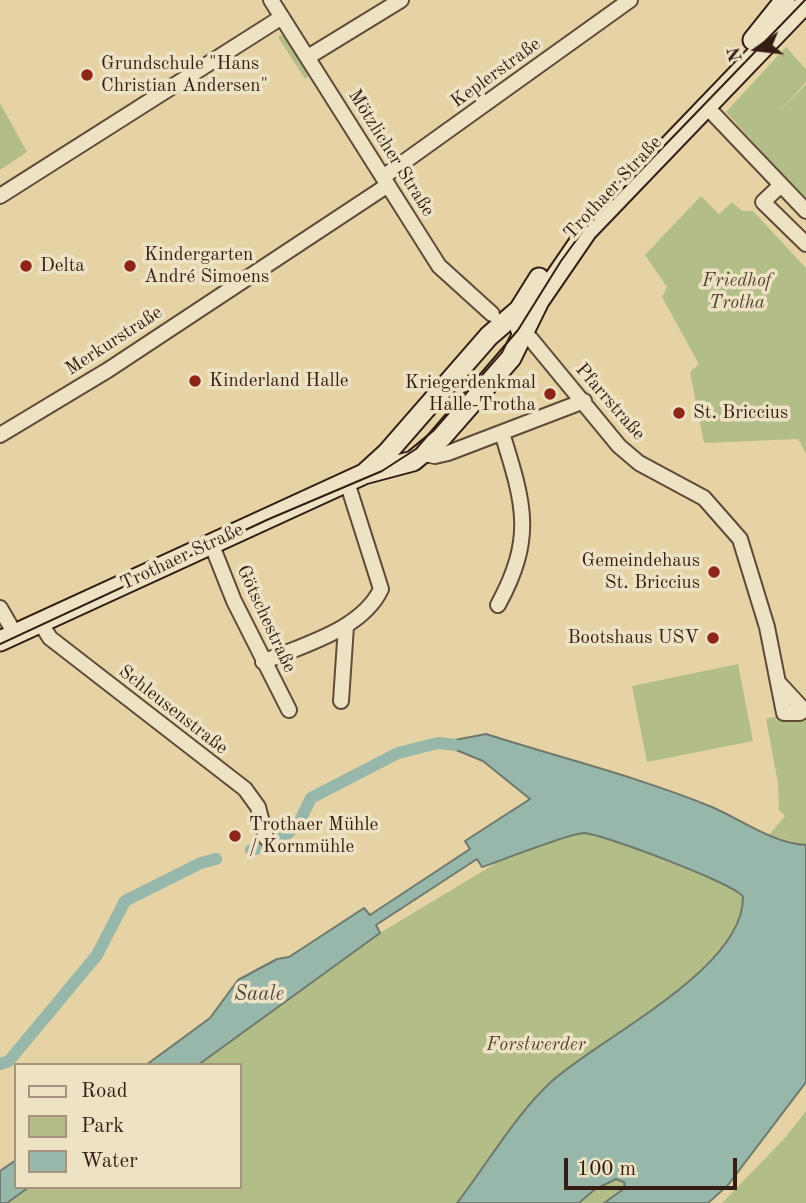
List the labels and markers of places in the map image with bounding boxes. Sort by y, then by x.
place label: Grundschule "Hans Christian Andersen" [101,53,268,97]
marker: Grundschule "Hans Christian Andersen" [79,67,95,83]
place label: Kindergarten André Simoens [144,244,269,288]
place label: Delta [40,255,85,277]
marker: Delta [18,258,34,274]
marker: Kindergarten André Simoens [122,258,138,274]
place label: Kinderland Halle [209,370,349,392]
place label: Kriegerdenkmal Halle-Trotha [405,372,536,416]
marker: Kinderland Halle [187,373,203,389]
marker: Kriegerdenkmal Halle-Trotha [542,386,558,402]
place label: St. Briccius [693,402,788,424]
marker: St. Briccius [671,405,687,421]
place label: Gemeindehaus St. Briccius [582,550,700,594]
marker: Gemeindehaus St. Briccius [706,564,722,580]
place label: Bootshaus USV [567,627,699,649]
marker: Bootshaus USV [705,630,721,646]
place label: Trothaer Mühle / Kornmühle [249,814,378,858]
marker: Trothaer Mühle / Kornmühle [227,828,243,844]

